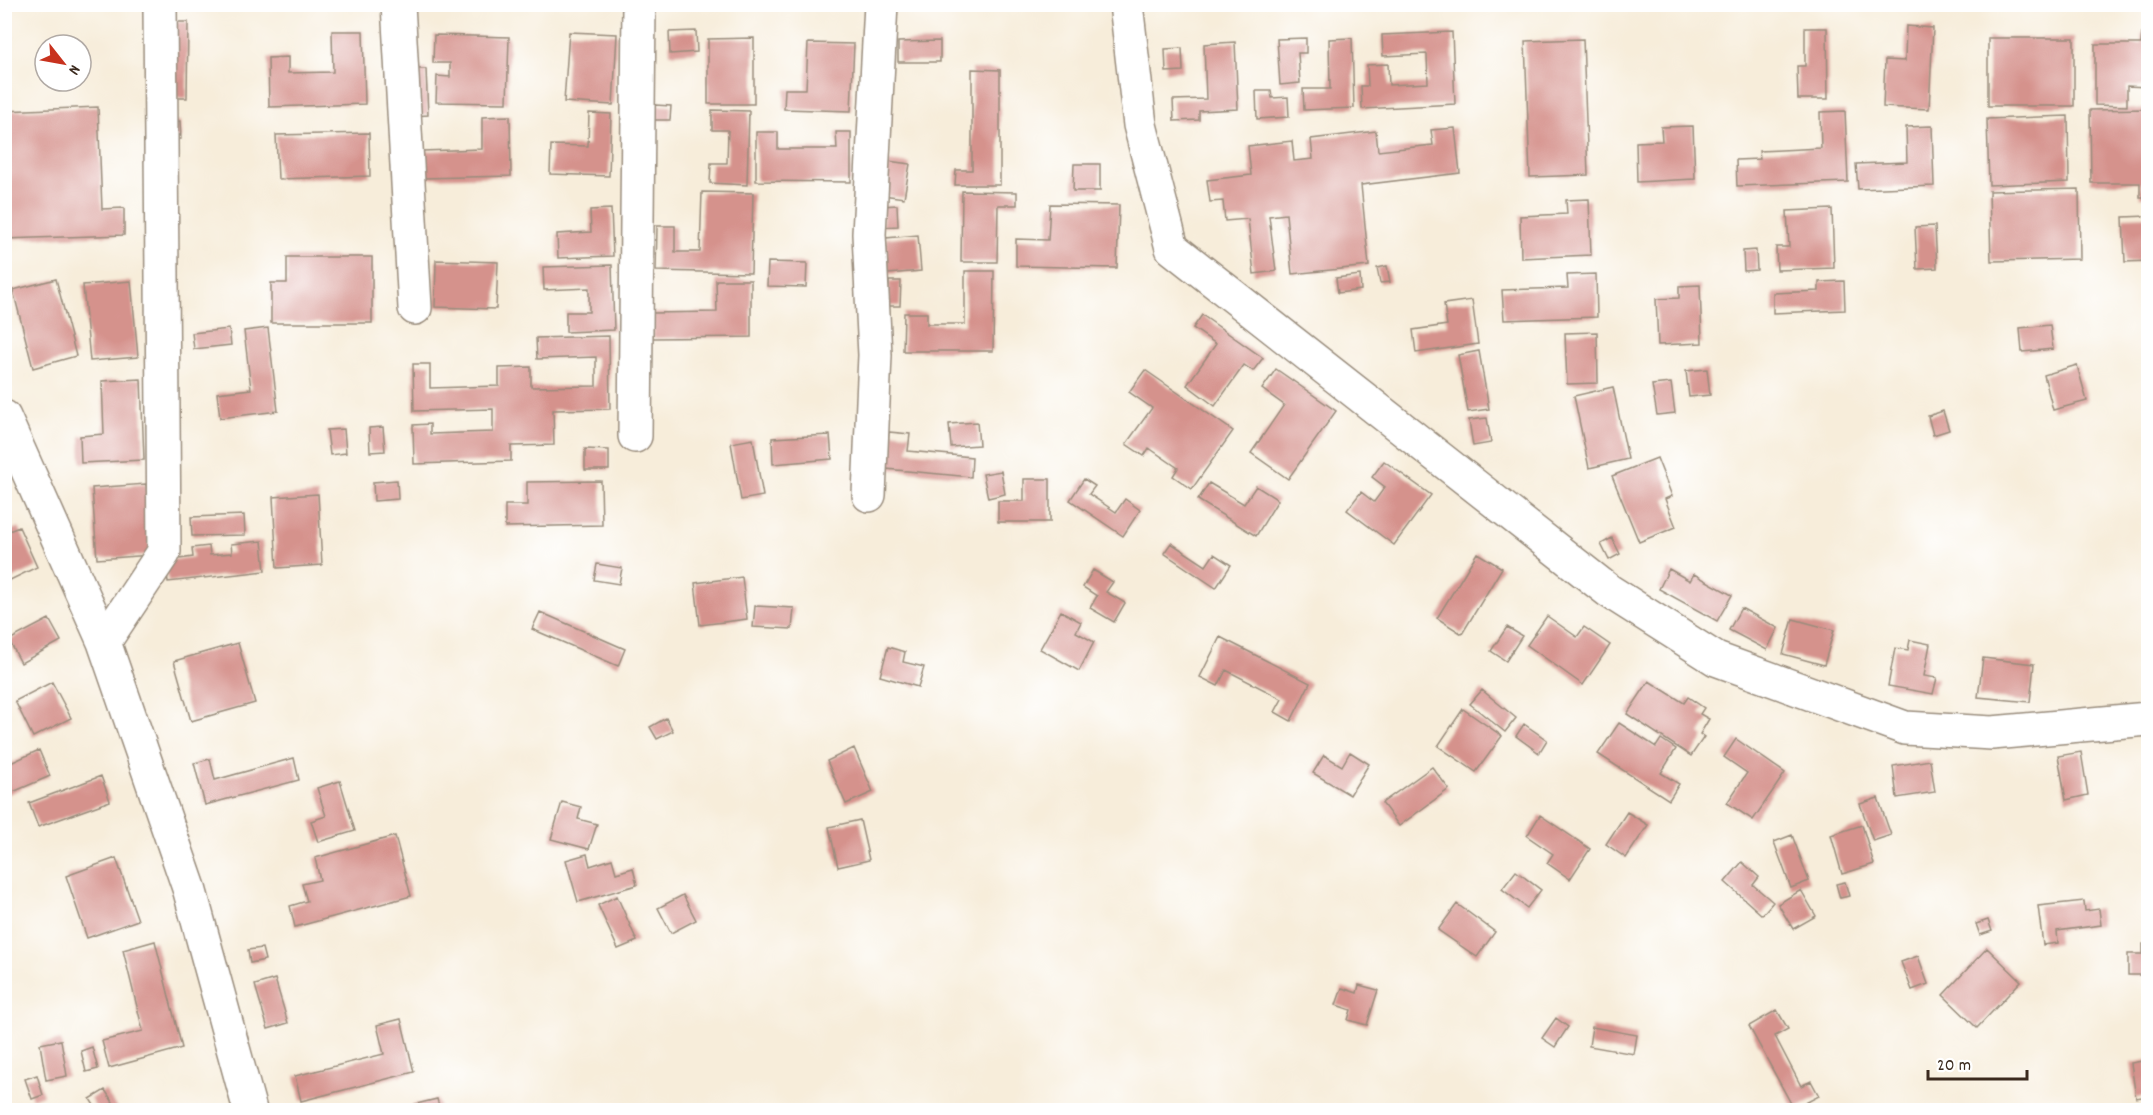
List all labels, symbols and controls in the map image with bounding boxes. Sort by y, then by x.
north arrow [33,33,93,93]
text: N [62,60,86,79]
scale bar [1928,1043,2027,1081]
text: 20 m [1937,1054,1971,1079]

